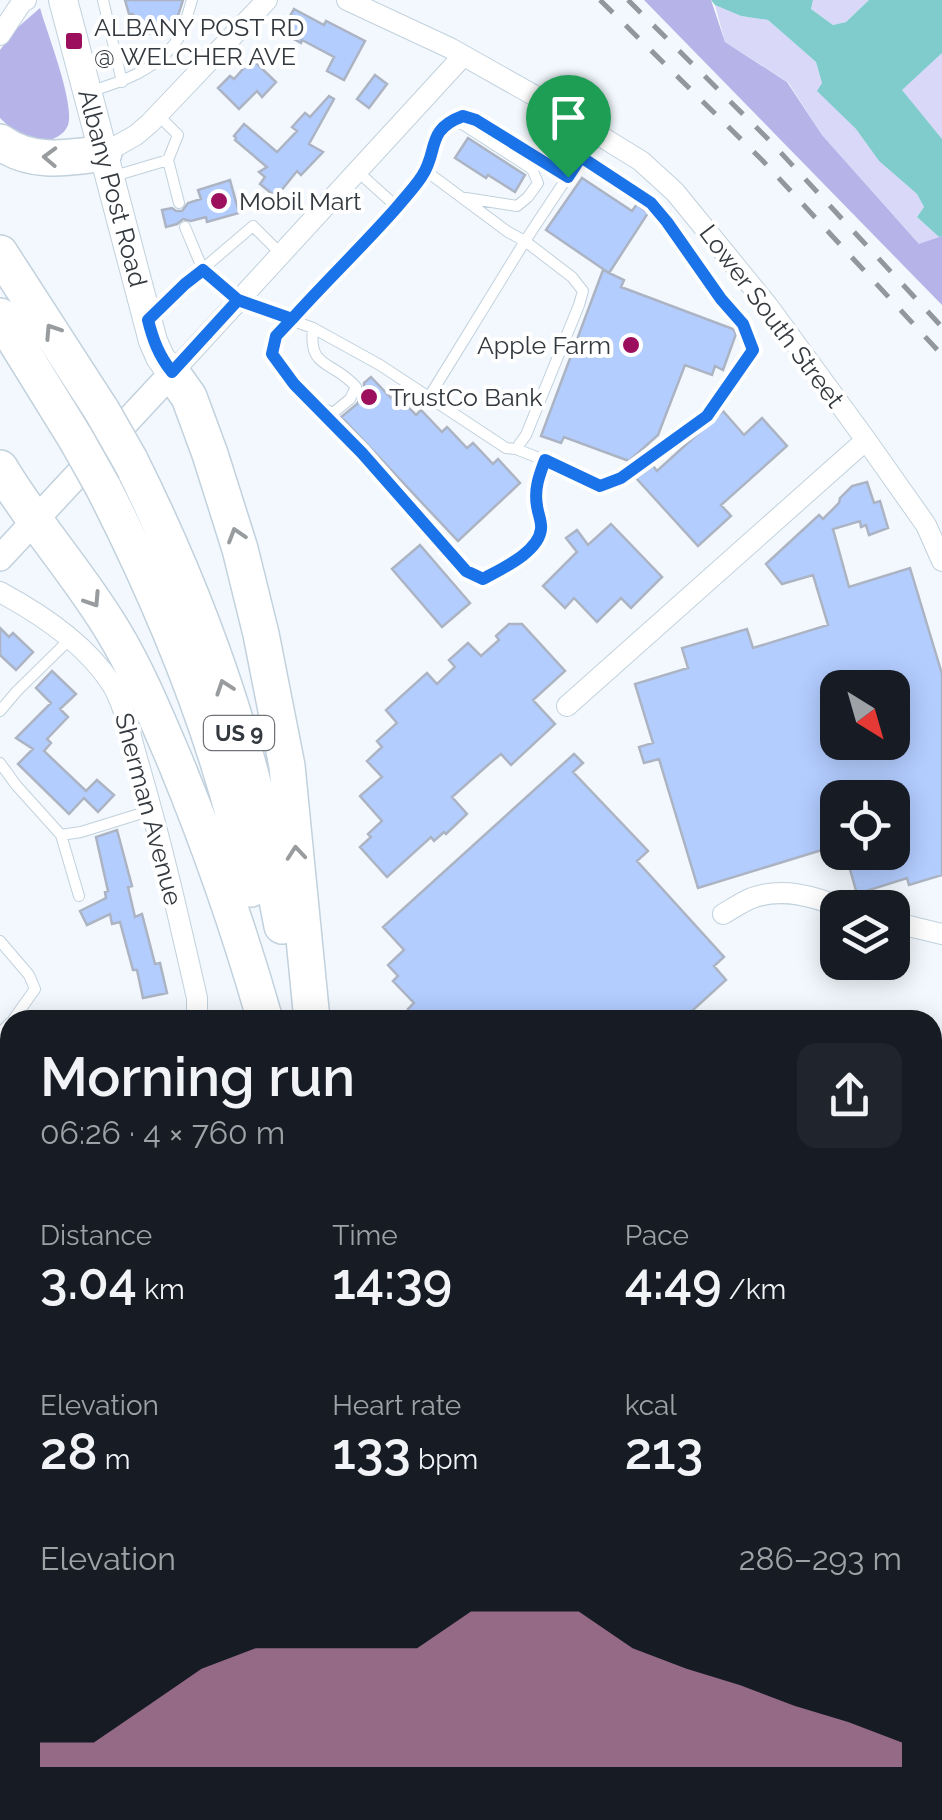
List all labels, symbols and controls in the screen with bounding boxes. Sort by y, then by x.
place label: ALBANY POST RD @ WELCHER AVE [94,12,304,71]
marker: ALBANY POST RD @ WELCHER AVE [63,30,85,52]
pin [526,75,611,178]
street label: Albany Post Road [72,86,154,290]
icon: arrive [541,90,596,145]
one-way arrow [42,147,58,168]
place label: Mobil Mart [239,186,362,216]
marker: Mobil Mart [208,190,230,212]
street label: Lower South Street [693,219,851,414]
one-way arrow [46,324,65,342]
place label: Apple Farm [477,330,611,360]
marker: Apple Farm [620,334,642,356]
place label: TrustCo Bank [389,382,543,412]
marker: TrustCo Bank [358,386,380,408]
one-way arrow [227,527,248,544]
one-way arrow [80,589,99,607]
north arrow [820,670,910,760]
map controls [820,670,910,980]
one-way arrow [215,679,235,696]
street label: Sherman Avenue [109,710,189,908]
road number: US 9 [204,716,274,750]
button: locate [820,780,910,870]
one-way arrow [285,845,307,861]
button: layers [820,890,910,980]
button: share [797,1043,902,1148]
text: Morning run [40,1044,355,1109]
text: 06:26 · 4 × 760 m [40,1114,285,1151]
text: Distance [40,1219,152,1252]
text: Time [332,1219,398,1252]
text: Pace [625,1219,689,1252]
text: 3.04 [40,1252,137,1311]
text: 14:39 [332,1252,452,1311]
text: 4:49 [625,1252,722,1311]
text: km [137,1273,185,1306]
text: /km [722,1273,786,1306]
text: Elevation [40,1389,159,1422]
text: Heart rate [332,1389,461,1422]
text: kcal [625,1389,677,1422]
text: 28 [40,1422,98,1481]
text: 133 [332,1422,411,1481]
text: 213 [625,1422,703,1481]
text: m [98,1443,130,1476]
text: bpm [411,1443,478,1476]
text: Elevation [40,1540,176,1577]
text: 286–293 m [739,1540,902,1577]

